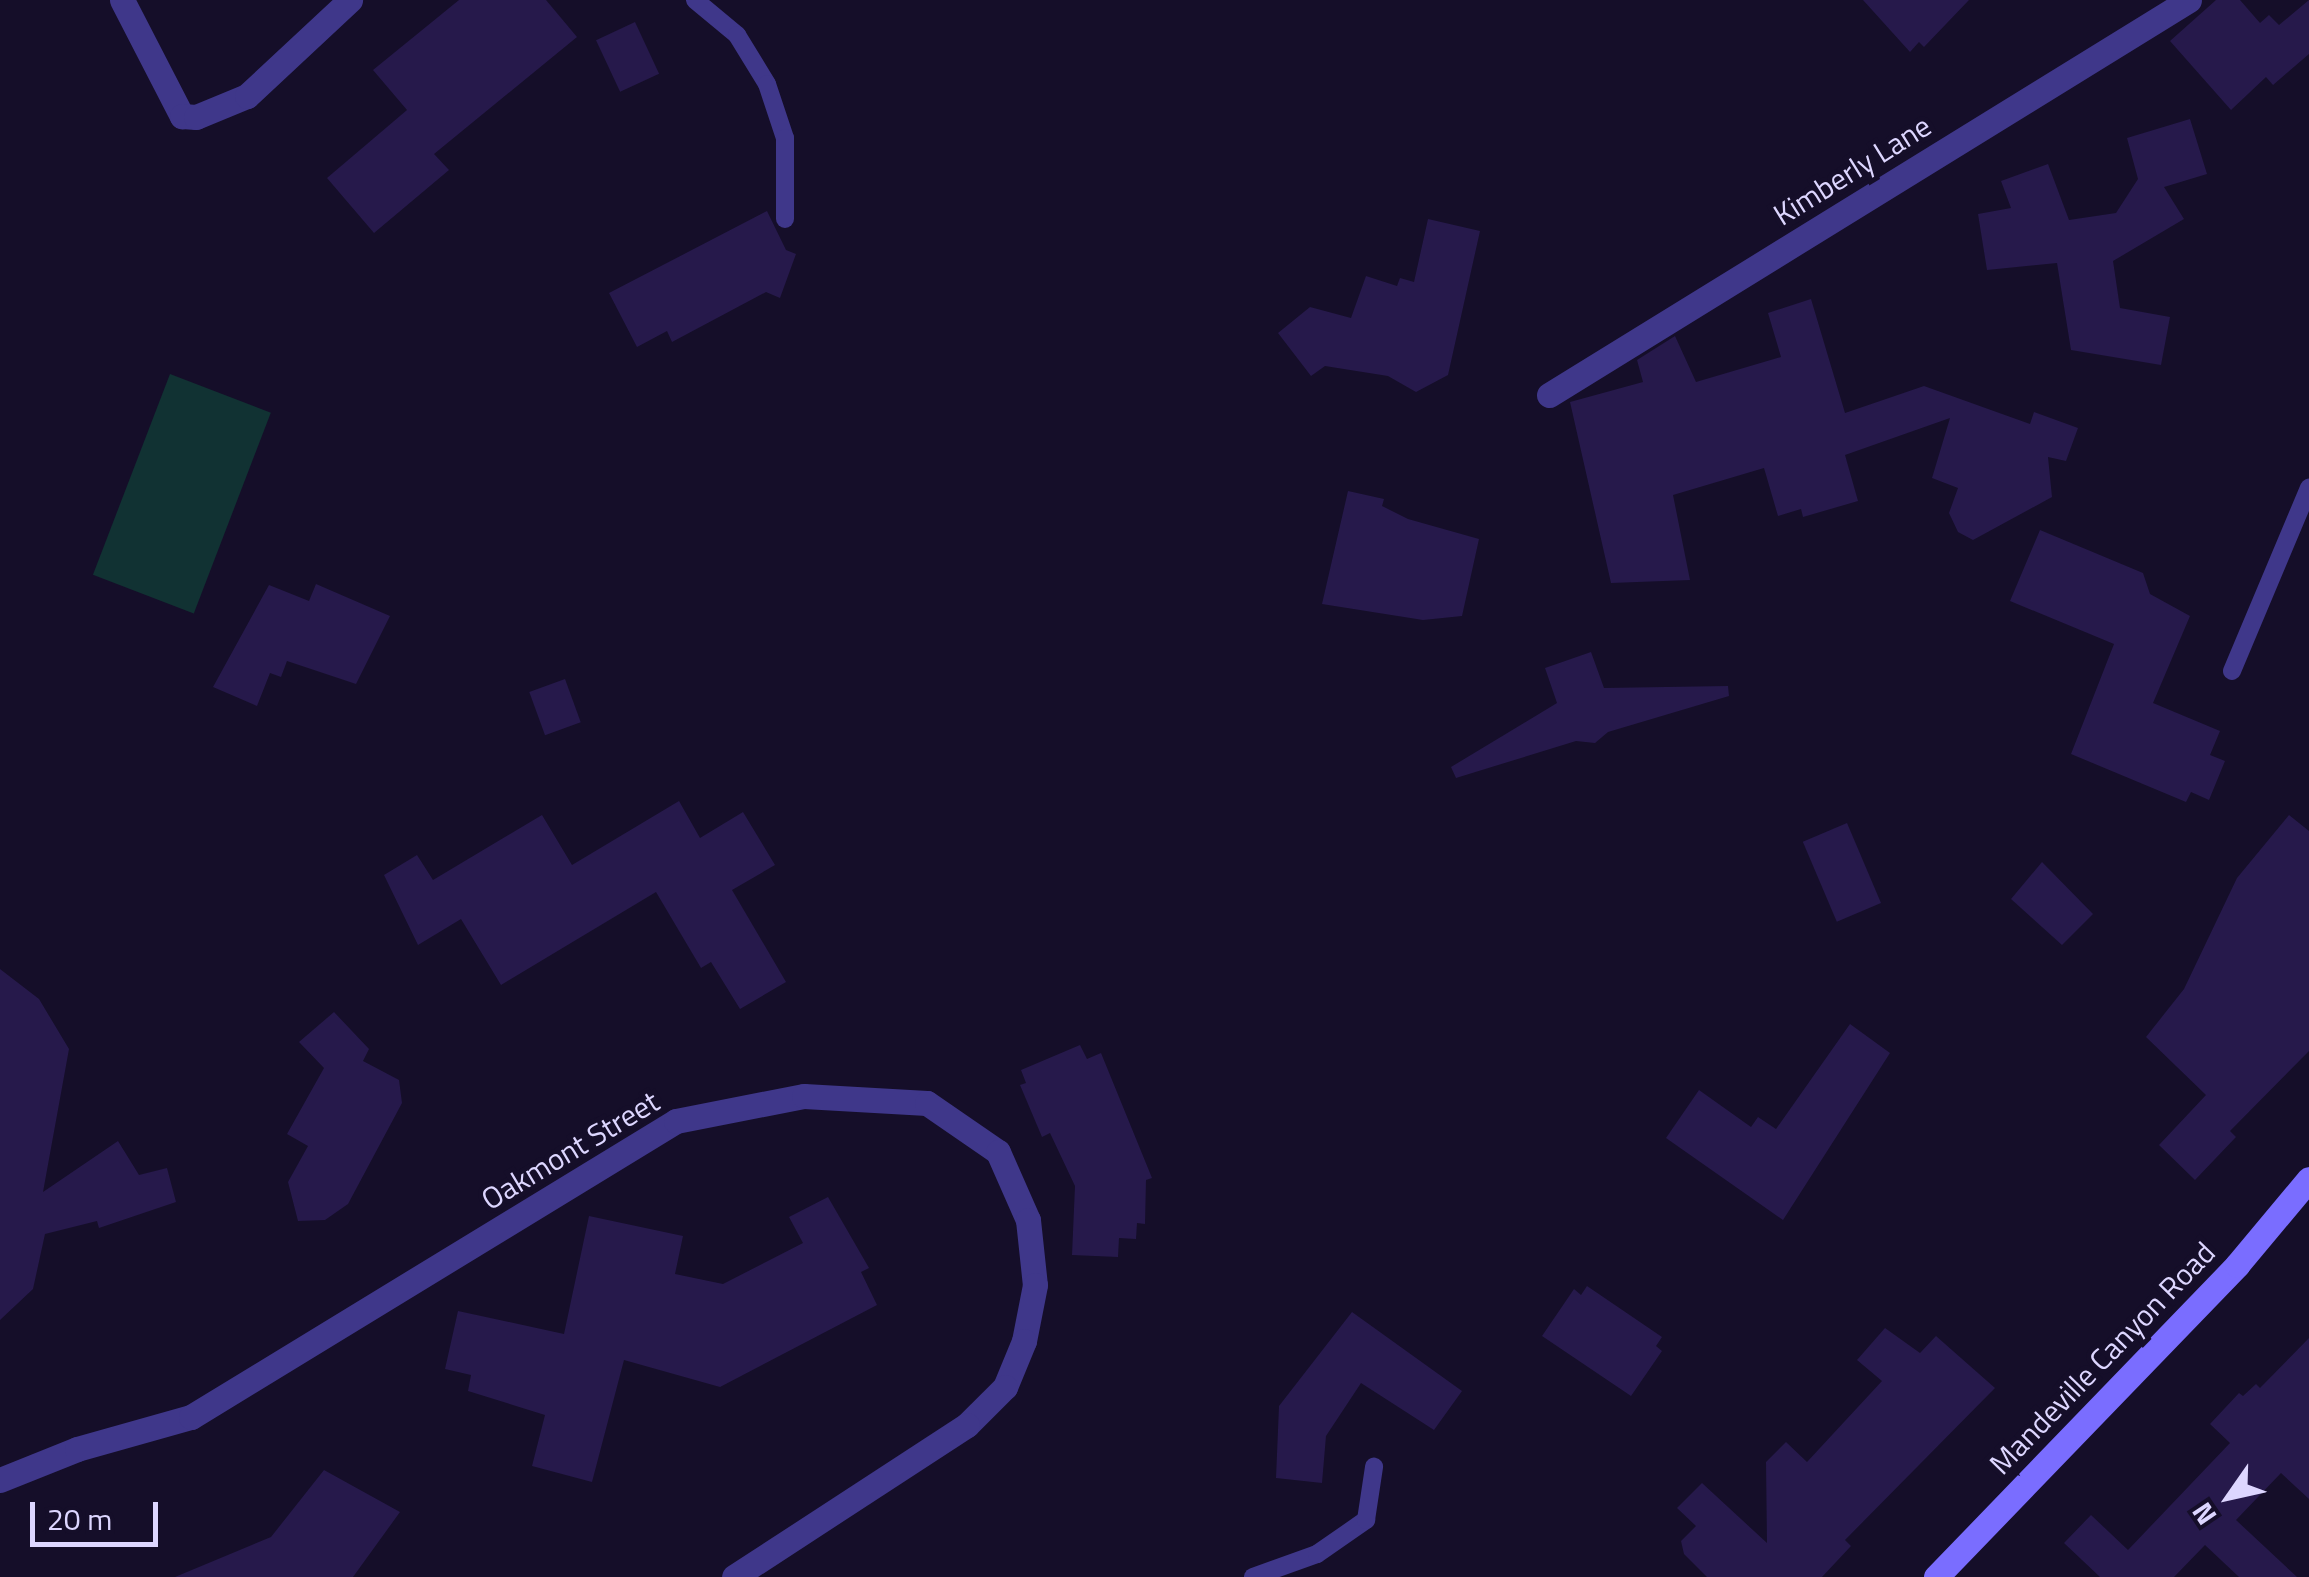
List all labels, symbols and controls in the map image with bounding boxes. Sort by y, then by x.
street label: Kimberly Lane [1767,107,1937,233]
street label: Oakmont Street [475,1083,665,1217]
street label: Mandeville Canyon Road [1982,1234,2222,1482]
north arrow [2179,1447,2279,1547]
scale bar [35,1482,162,1544]
text: N [2180,1494,2227,1534]
text: 20 m [47,1496,112,1542]

